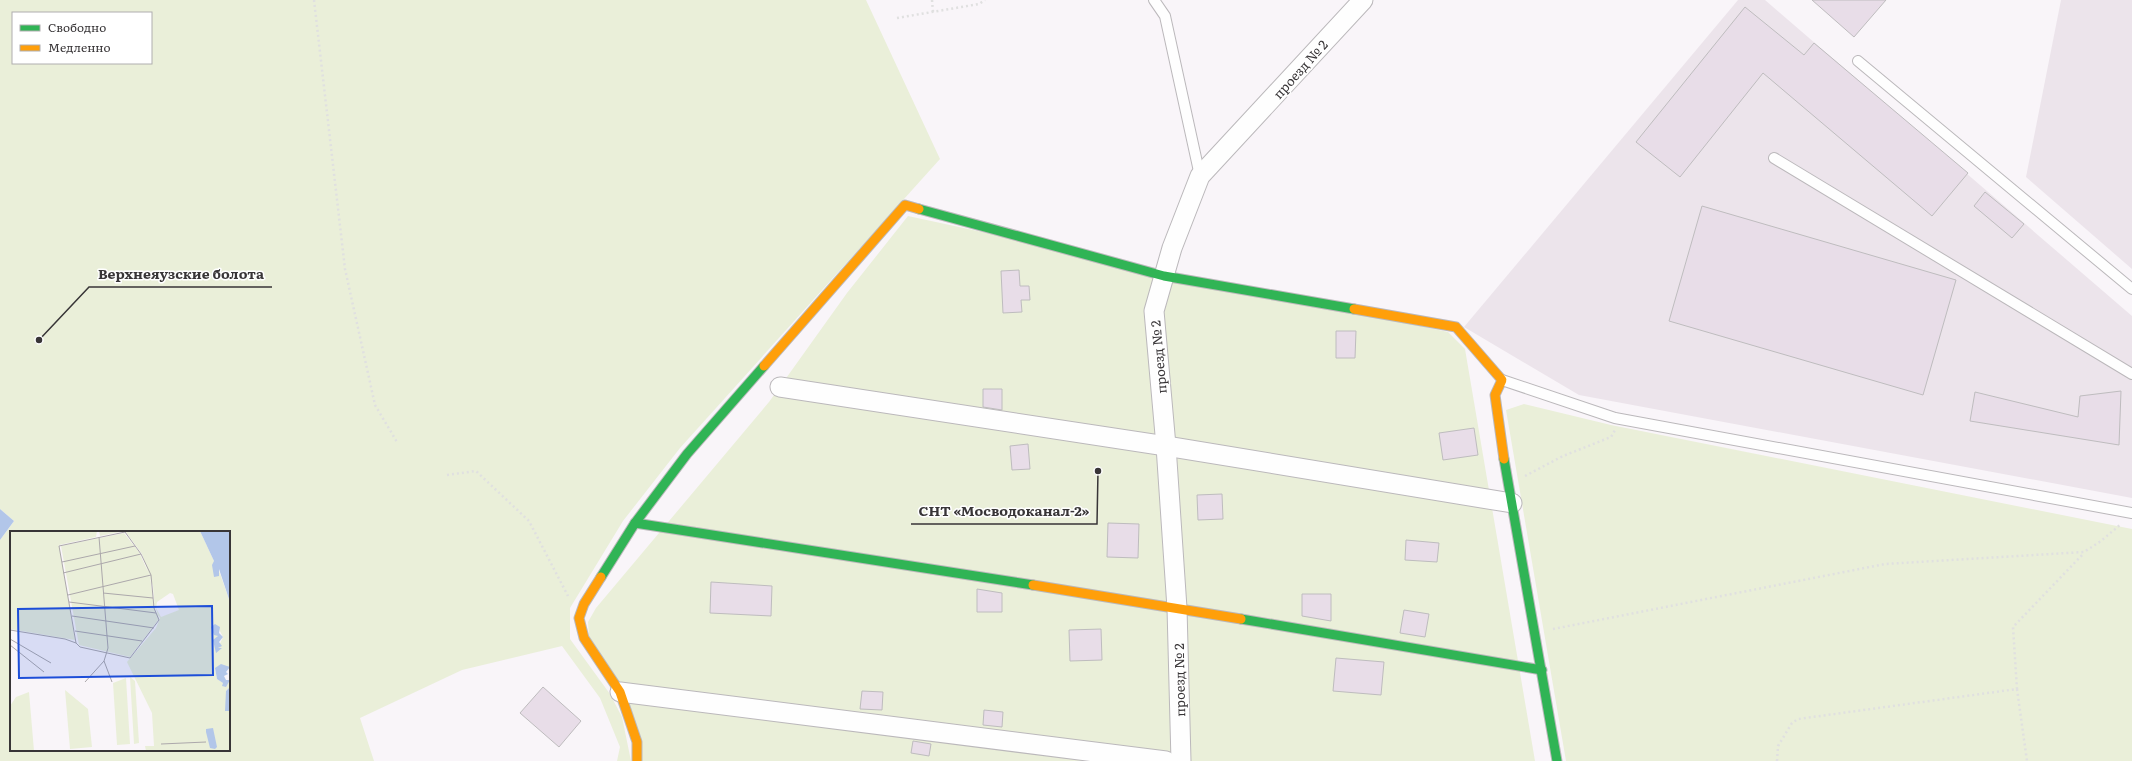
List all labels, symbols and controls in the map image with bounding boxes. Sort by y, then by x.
legend [12,12,152,64]
text: Свободно [48,18,106,36]
street label: проезд № 2 [1268,35,1332,103]
text: Медленно [48,38,111,56]
callout: Верхнеяузские болота [89,261,272,287]
text: Верхнеяузские болота [98,263,265,283]
street label: проезд № 2 [1145,319,1171,394]
callout: СНТ «Мосводоканал-2» [911,498,1097,524]
text: СНТ «Мосводоканал-2» [919,500,1090,520]
inset map [10,531,230,751]
street label: проезд № 2 [1169,643,1189,717]

